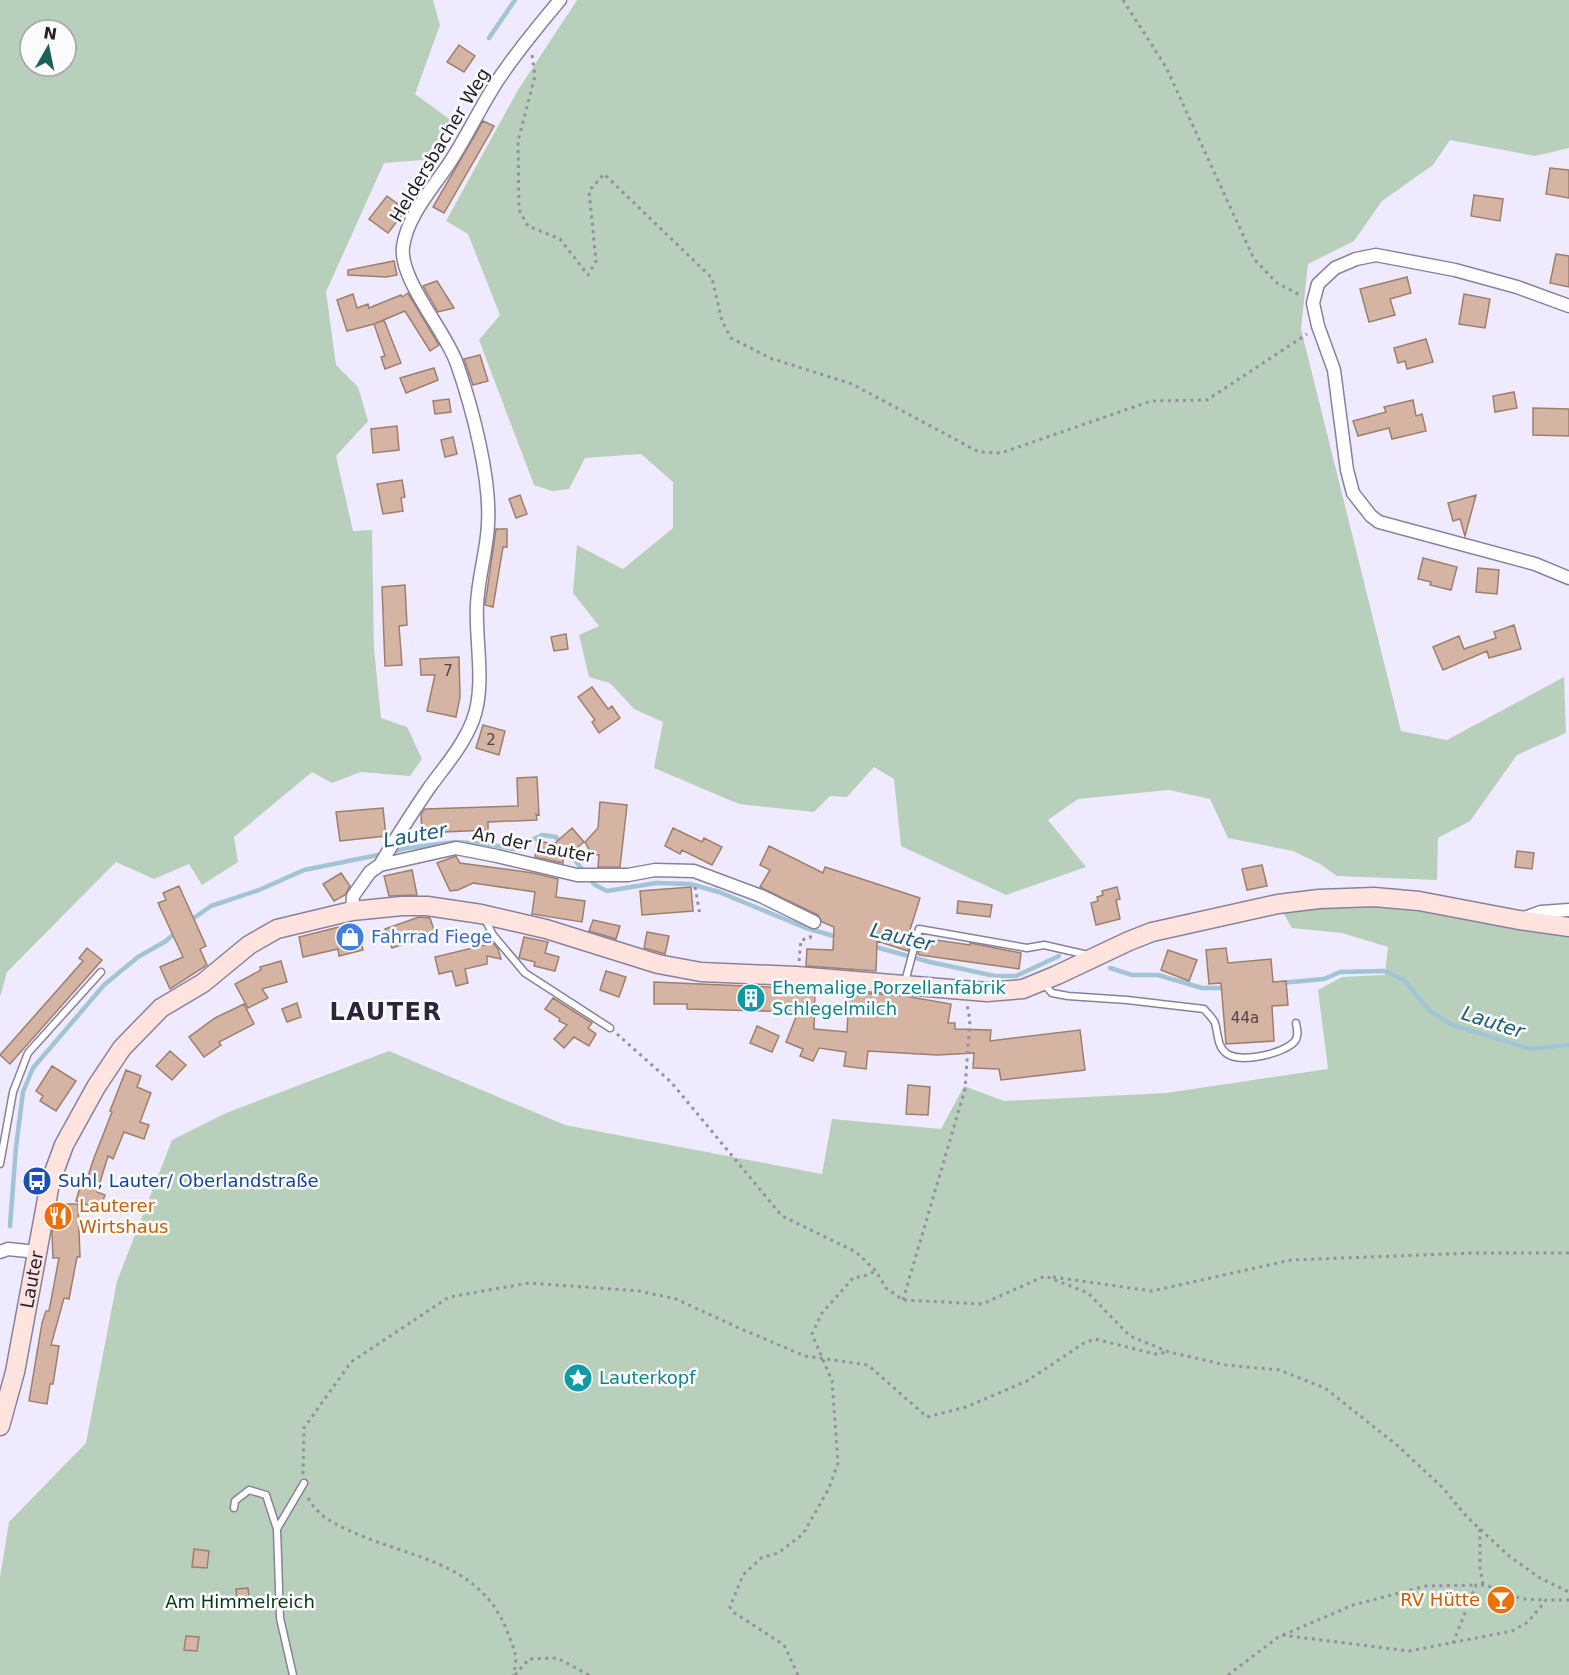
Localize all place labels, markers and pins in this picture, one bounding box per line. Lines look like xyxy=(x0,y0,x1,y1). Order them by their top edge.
shop icon: Fahrrad Fiege xyxy=(334,921,366,953)
place label: Fahrrad Fiege xyxy=(371,926,492,947)
place label: Ehemalige Porzellanfabrik Schlegelmilch xyxy=(772,977,1006,1019)
building icon: Ehemalige Porzellanfabrik Schlegelmilch xyxy=(735,982,767,1014)
bus stop icon: Suhl, Lauter/ Oberlandstraße xyxy=(21,1165,53,1197)
place label: Suhl, Lauter/ Oberlandstraße xyxy=(58,1170,319,1191)
place label: Lauterer Wirtshaus xyxy=(79,1195,168,1237)
restaurant icon: Lauterer Wirtshaus xyxy=(42,1200,74,1232)
place icon: Lauterkopf xyxy=(562,1362,594,1394)
place label: Lauterkopf xyxy=(599,1367,696,1388)
bar icon: RV Hütte xyxy=(1485,1584,1517,1616)
place label: RV Hütte xyxy=(1400,1589,1480,1610)

